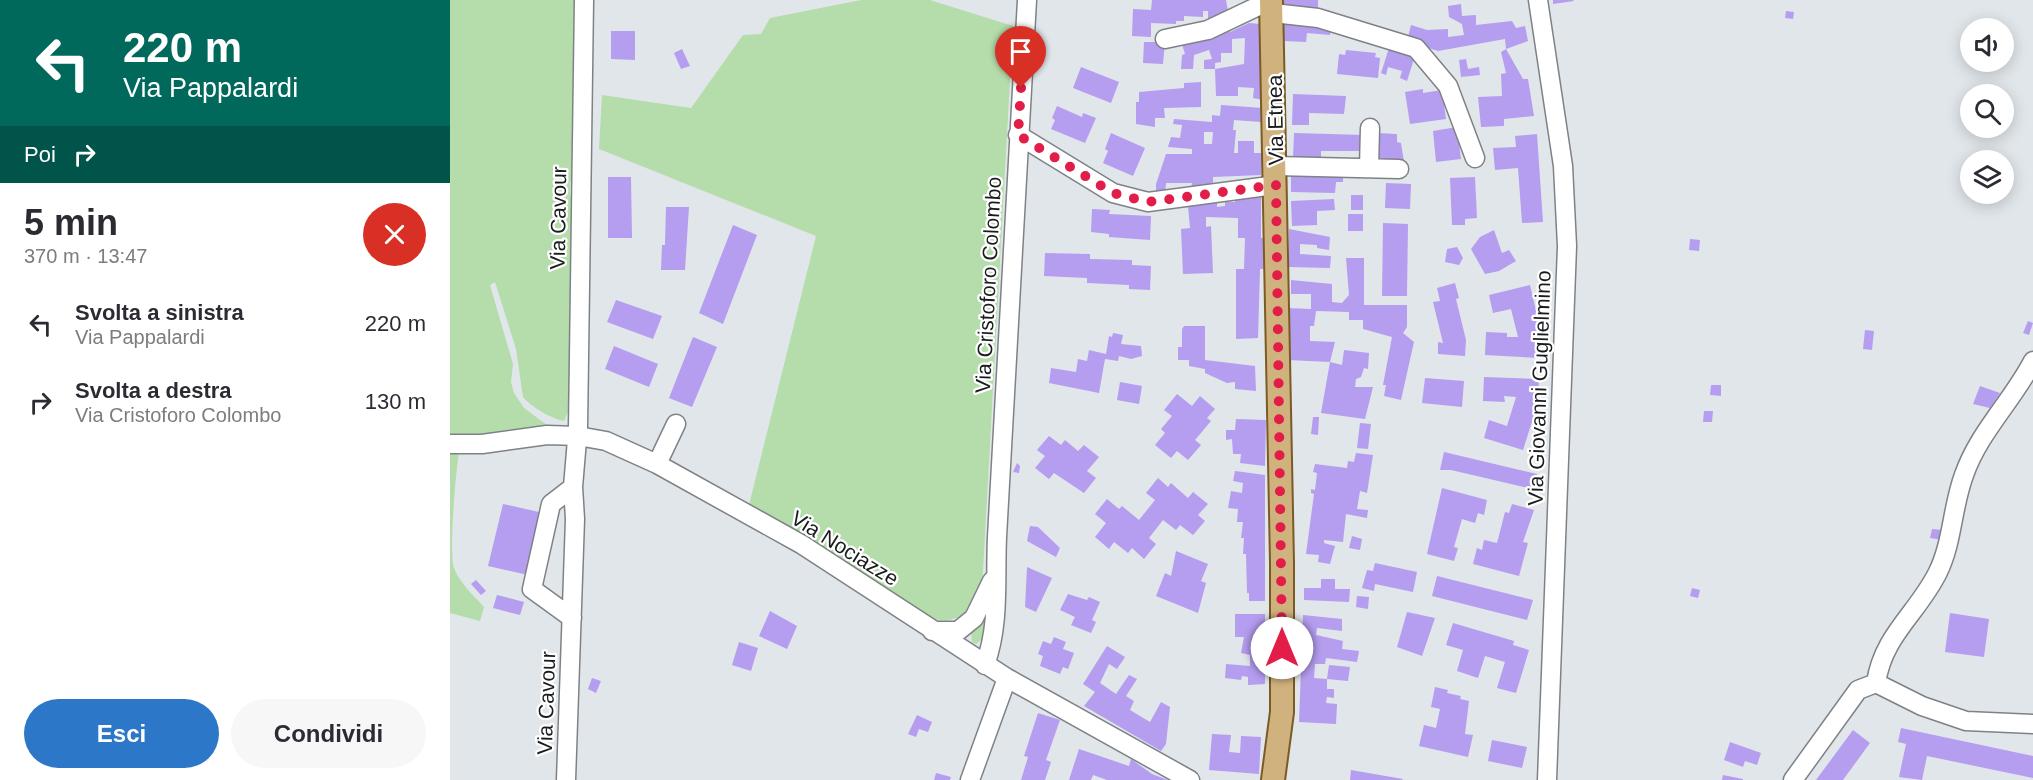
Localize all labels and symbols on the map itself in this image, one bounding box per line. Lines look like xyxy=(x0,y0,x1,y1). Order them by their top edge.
pin xyxy=(995,26,1046,88)
street label: Via Etnea xyxy=(1263,74,1287,166)
street label: Via Cavour xyxy=(546,166,570,270)
street label: Via Cristoforo Colombo xyxy=(971,176,1005,394)
street label: Via Giovanni Guglielmino xyxy=(1523,270,1555,506)
street label: Via Nociazze xyxy=(787,506,903,590)
position arrow xyxy=(1250,616,1314,680)
street label: Via Cavour xyxy=(533,651,559,755)

